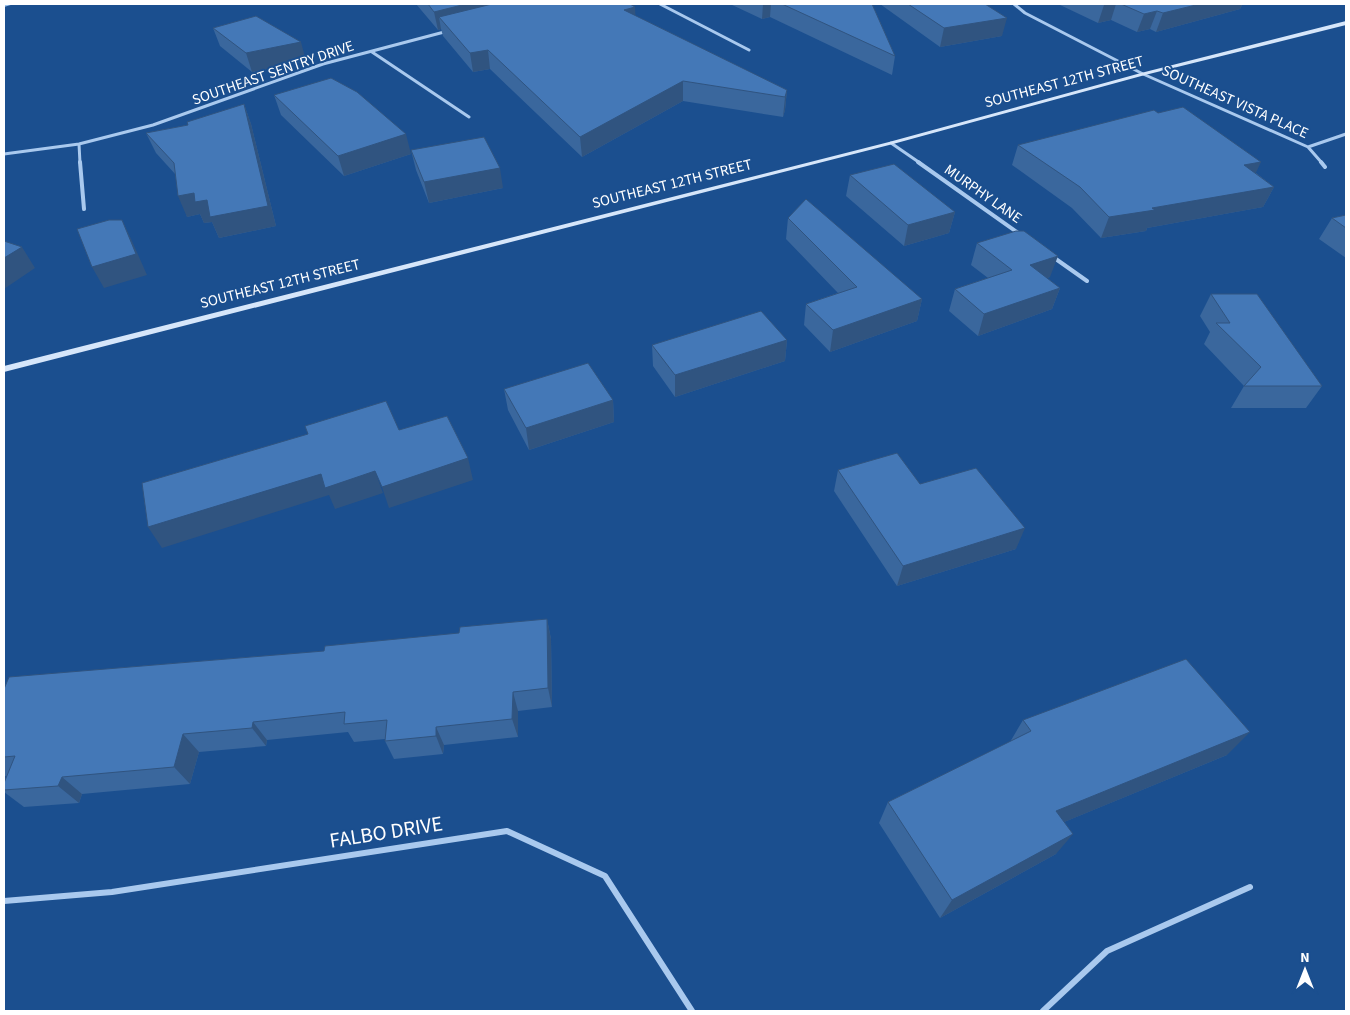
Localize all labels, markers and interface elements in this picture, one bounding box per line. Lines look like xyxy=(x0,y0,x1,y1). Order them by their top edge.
street label: SOUTHEAST SENTRY DRIVE xyxy=(189,35,357,111)
street label: SOUTHEAST 12TH STREET xyxy=(982,51,1146,113)
street label: SOUTHEAST VISTA PLACE xyxy=(1158,60,1312,144)
street label: SOUTHEAST 12TH STREET xyxy=(590,154,754,214)
street label: MURPHY LANE xyxy=(940,159,1026,229)
street label: SOUTHEAST 12TH STREET xyxy=(198,254,362,314)
street label: FALBO DRIVE xyxy=(327,808,445,856)
north arrow xyxy=(1280,945,1330,995)
text: N xyxy=(1300,948,1310,968)

